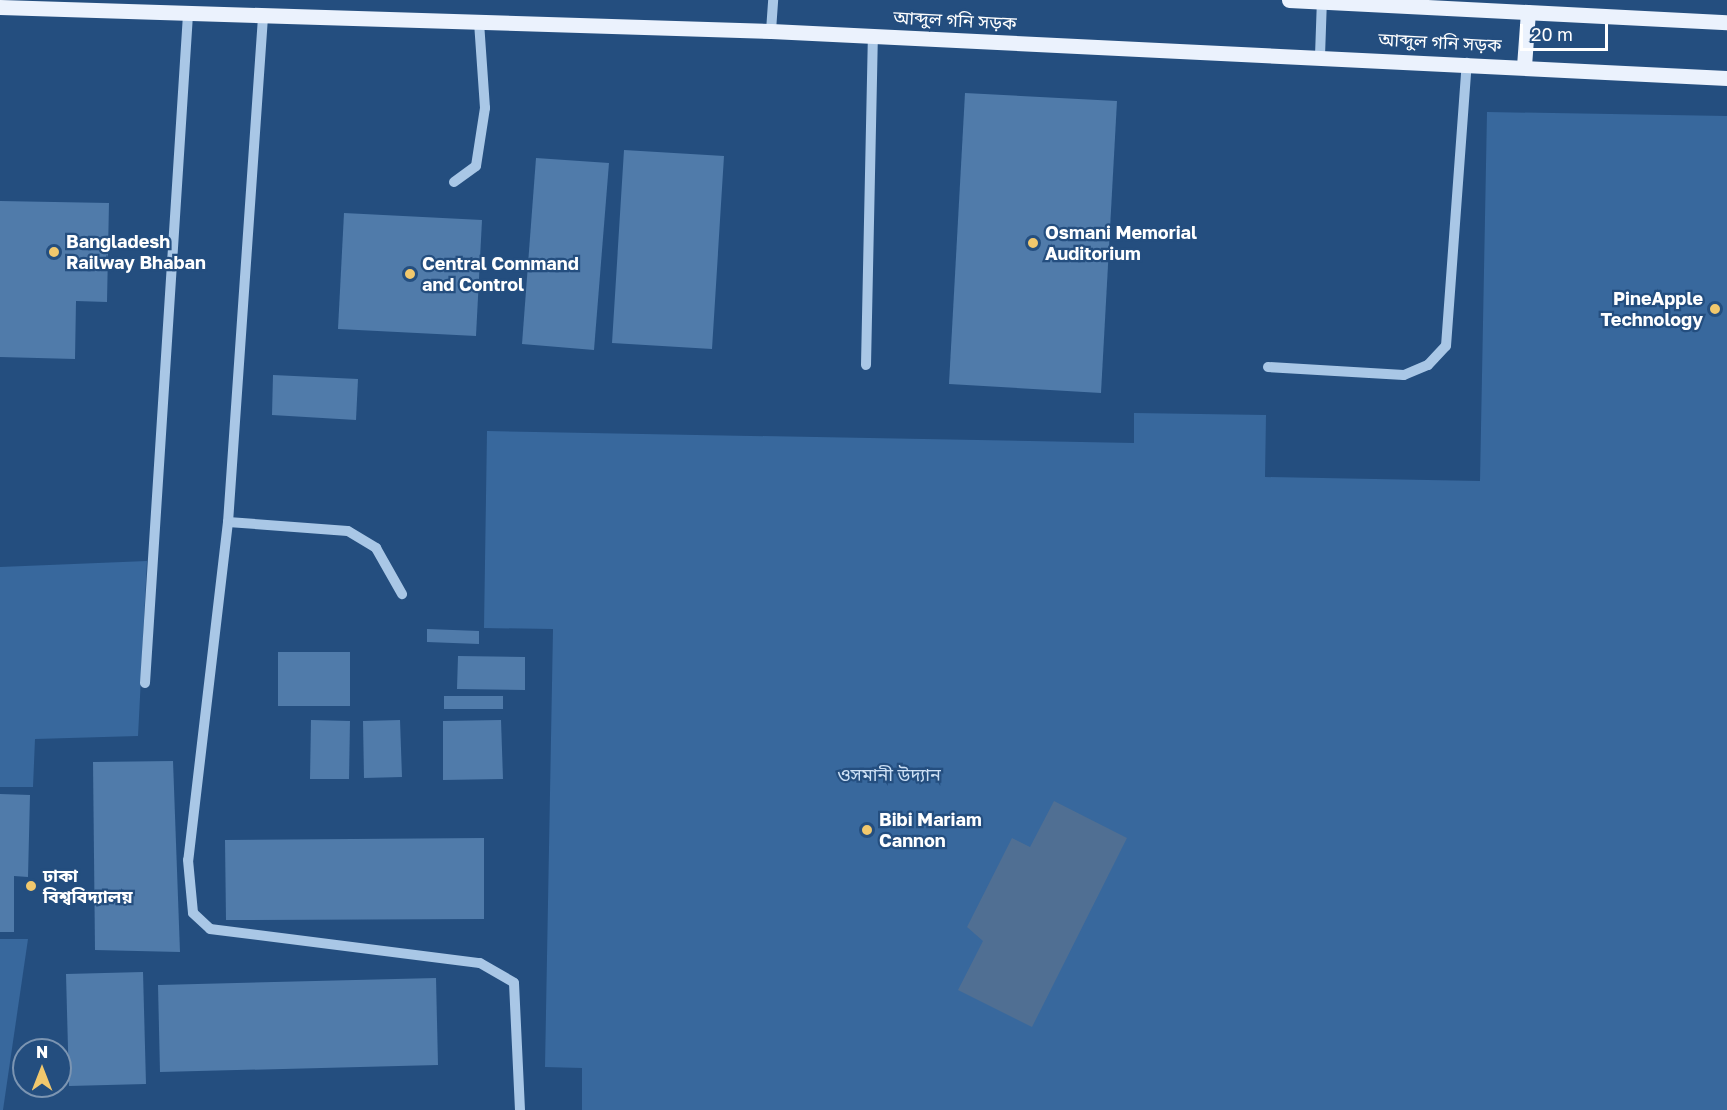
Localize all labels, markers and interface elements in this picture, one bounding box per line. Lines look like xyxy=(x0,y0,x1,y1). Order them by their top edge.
street label: আব্দুল গনি সড়ক xyxy=(893,6,1017,34)
scale bar xyxy=(1523,12,1612,50)
text: 20 m xyxy=(1531,23,1573,45)
street label: আব্দুল গনি সড়ক xyxy=(1378,28,1502,56)
place label: Osmani Memorial Auditorium xyxy=(1045,222,1197,264)
place label: Bangladesh Railway Bhaban xyxy=(66,231,206,274)
marker: Osmani Memorial Auditorium xyxy=(1026,236,1040,250)
marker: Bangladesh Railway Bhaban xyxy=(47,245,61,259)
place label: Central Command and Control xyxy=(422,253,579,296)
marker: Central Command and Control xyxy=(403,267,417,281)
place label: PineApple Technology xyxy=(1601,288,1703,330)
marker: PineApple Technology xyxy=(1708,302,1722,316)
park label: ওসমানী উদ্যান xyxy=(837,763,941,785)
place label: Bibi Mariam Cannon xyxy=(879,809,982,852)
marker: Bibi Mariam Cannon xyxy=(860,823,874,837)
place label: ঢাকা বিশ্ববিদ্যালয় xyxy=(43,865,132,908)
marker: ঢাকা বিশ্ববিদ্যালয় xyxy=(24,879,38,893)
north arrow xyxy=(12,1038,72,1098)
text: N xyxy=(36,1042,48,1062)

